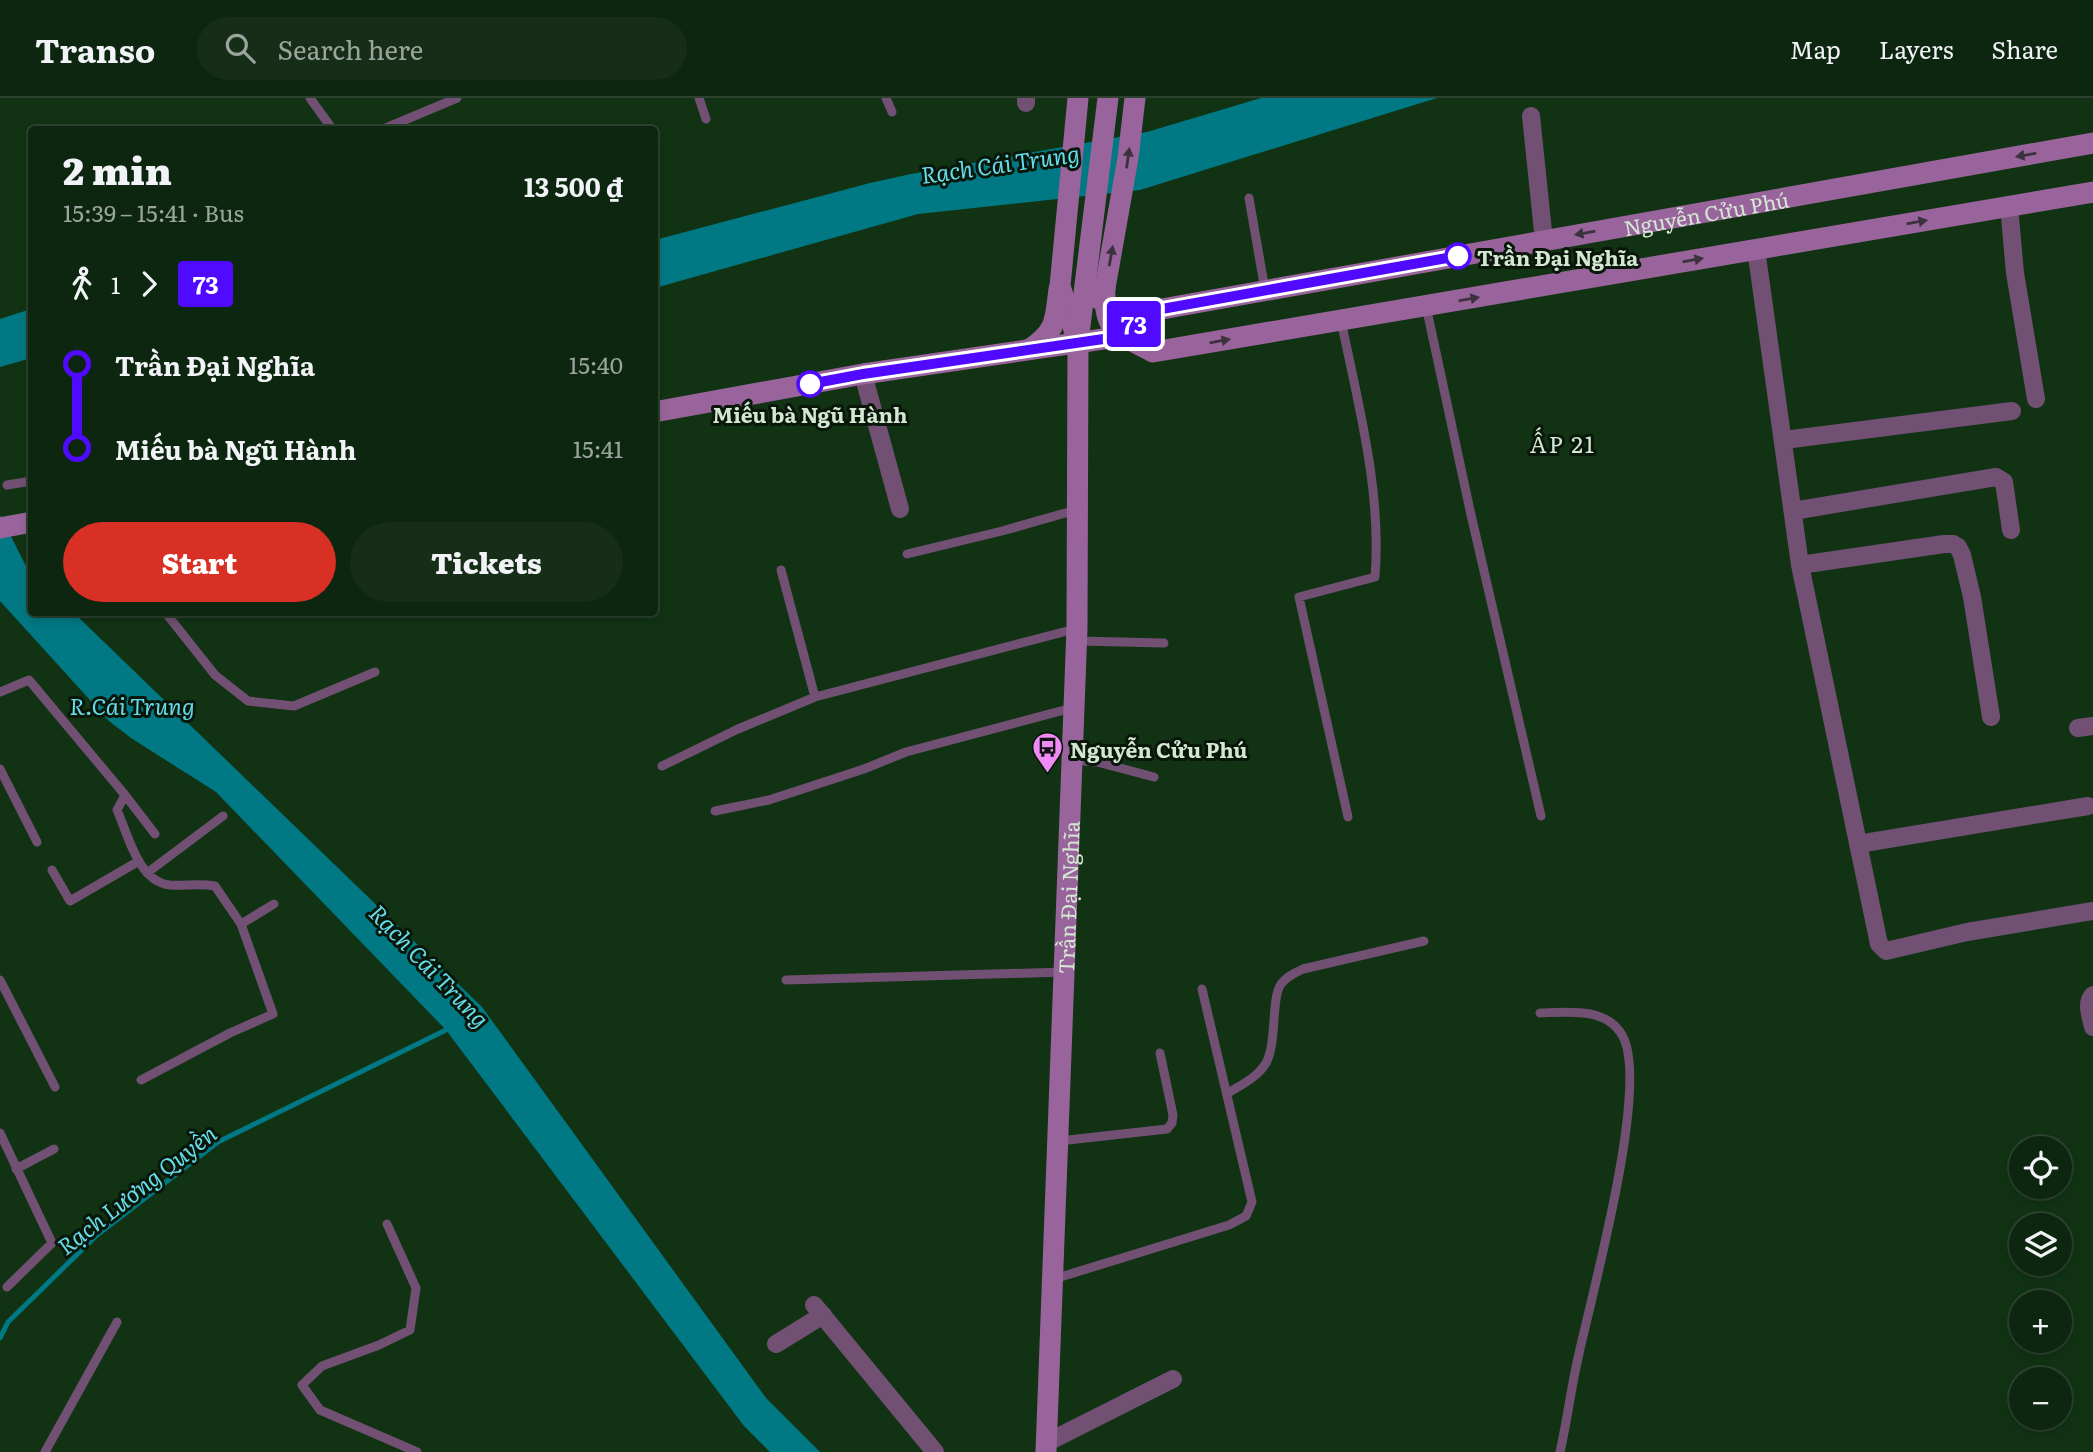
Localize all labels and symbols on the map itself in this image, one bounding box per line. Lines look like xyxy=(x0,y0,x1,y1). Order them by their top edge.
water label: Rạch Cái Trung xyxy=(919,135,1081,191)
one-way arrow xyxy=(1123,147,1134,169)
one-way arrow xyxy=(2015,150,2037,161)
street label: Nguyễn Cửu Phú xyxy=(1621,182,1791,242)
one-way arrow xyxy=(1906,216,1928,227)
one-way arrow xyxy=(1574,228,1596,239)
place label: Trần Đại Nghĩa xyxy=(1477,241,1639,272)
marker: Trần Đại Nghĩa xyxy=(1445,243,1471,269)
one-way arrow xyxy=(1106,245,1117,267)
one-way arrow xyxy=(1682,254,1704,265)
one-way arrow xyxy=(1458,293,1480,304)
line badge: 73 xyxy=(1102,301,1166,347)
one-way arrow xyxy=(1209,335,1231,346)
marker: Miếu bà Ngũ Hành xyxy=(797,371,823,397)
place label: Miếu bà Ngũ Hành xyxy=(713,398,907,429)
district label: ẤP 21 xyxy=(1530,426,1596,460)
water label: R.Cái Trung xyxy=(69,688,195,722)
bus stop icon: Nguyễn Cửu Phú xyxy=(1030,731,1064,775)
place label: Nguyễn Cửu Phú xyxy=(1070,733,1247,764)
street label: Trần Đại Nghĩa xyxy=(1048,820,1085,974)
water label: Rạch Cái Trung xyxy=(362,896,498,1034)
water label: Rạch Lương Quyền xyxy=(49,1116,223,1262)

